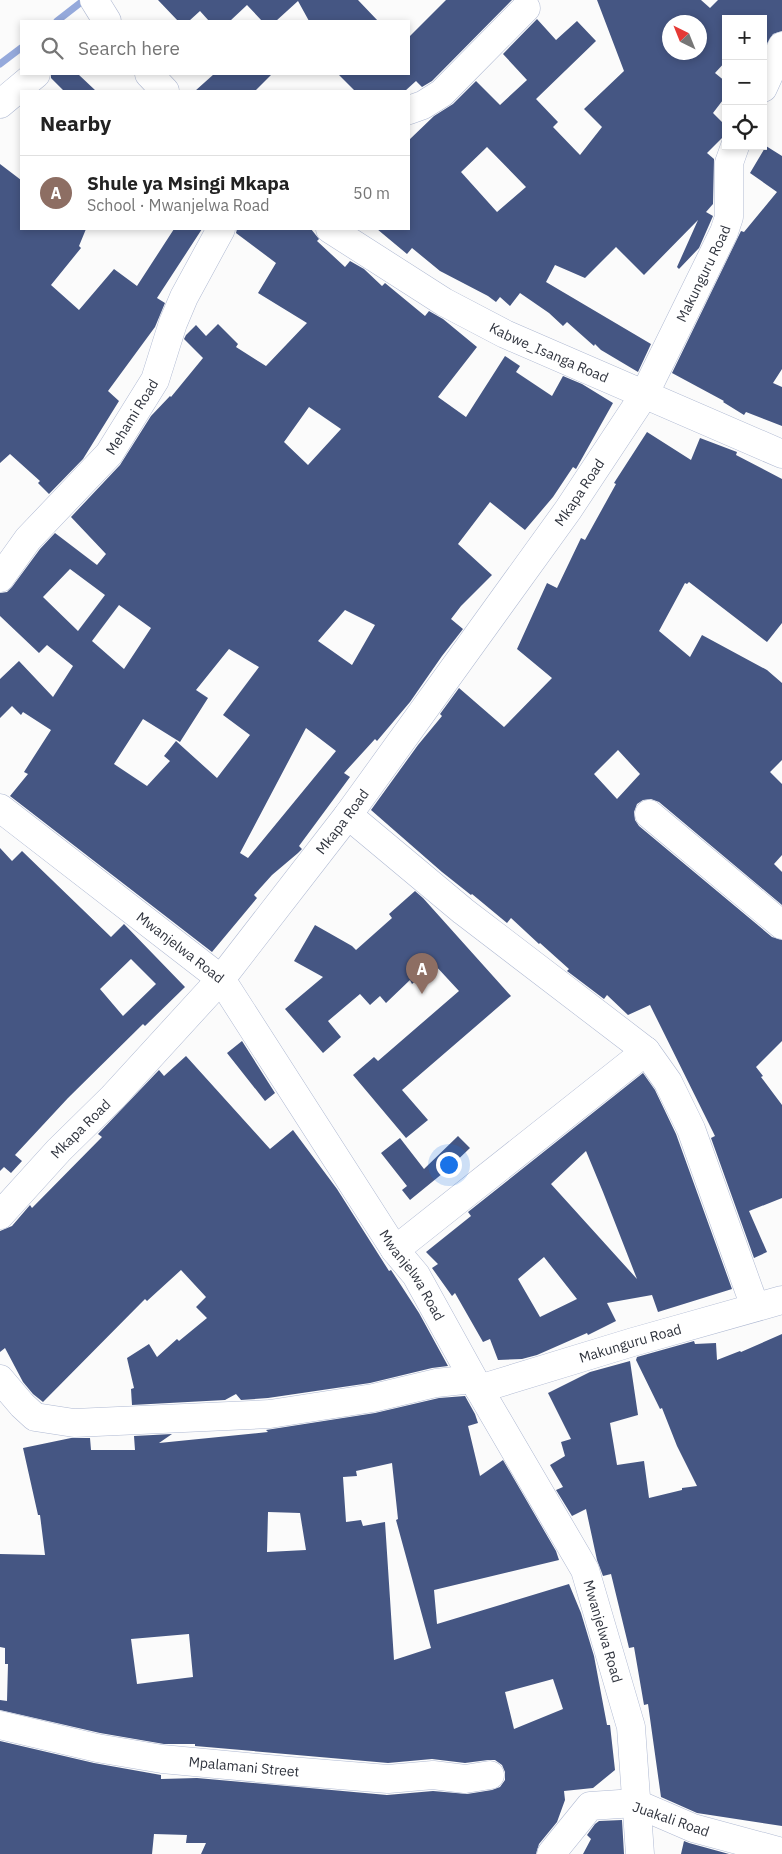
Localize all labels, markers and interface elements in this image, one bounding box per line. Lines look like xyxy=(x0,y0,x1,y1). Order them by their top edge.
north arrow xyxy=(662,15,707,60)
map controls xyxy=(722,15,767,150)
button: + xyxy=(722,15,767,60)
search box xyxy=(20,20,410,75)
icon: search xyxy=(38,34,66,62)
text: Search here xyxy=(78,36,180,60)
button: − xyxy=(722,60,767,105)
button: locate xyxy=(722,105,767,150)
text: Nearby xyxy=(40,109,111,137)
text: Shule ya Msingi Mkapa xyxy=(87,171,290,195)
text: A xyxy=(51,183,61,203)
text: 50 m xyxy=(353,183,390,203)
text: School · Mwanjelwa Road xyxy=(87,195,270,215)
street label: Makunguru Road xyxy=(672,223,735,325)
street label: Kabwe_Isanga Road xyxy=(486,318,611,387)
street label: Mehami Road xyxy=(102,376,162,458)
street label: Mkapa Road xyxy=(550,455,608,529)
street label: Mkapa Road xyxy=(312,786,373,858)
street label: Mwanjelwa Road xyxy=(133,908,228,987)
pin: A xyxy=(406,953,438,994)
street label: Mkapa Road xyxy=(47,1095,114,1162)
your location xyxy=(436,1152,462,1178)
street label: Mwanjelwa Road xyxy=(375,1226,448,1324)
street label: Makunguru Road xyxy=(577,1320,684,1367)
street label: Mwanjelwa Road xyxy=(579,1578,627,1685)
street label: Mpalamani Street xyxy=(188,1753,300,1781)
street label: Juakali Road xyxy=(630,1797,712,1841)

